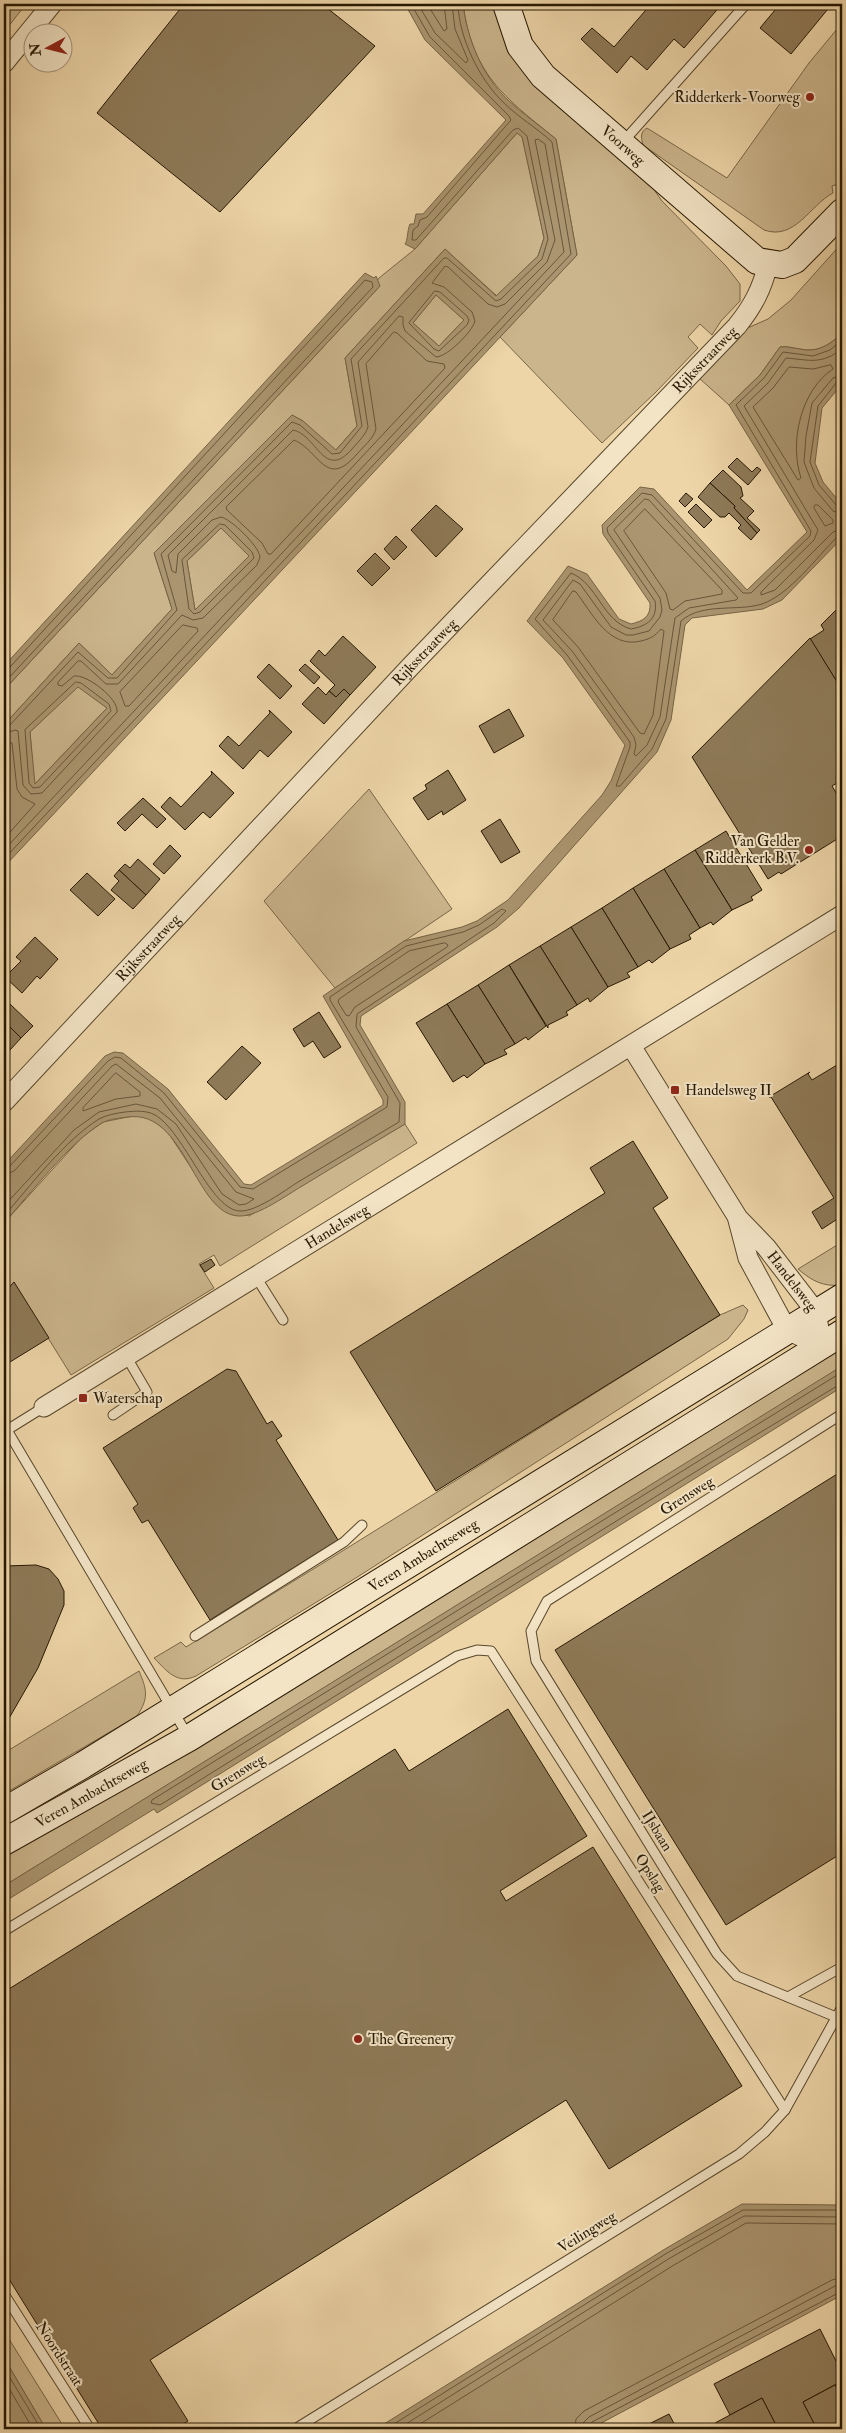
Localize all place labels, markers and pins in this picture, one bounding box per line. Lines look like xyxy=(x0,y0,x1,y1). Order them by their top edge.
place label: Ridderkerk-Voorweg xyxy=(674,88,801,107)
marker: Ridderkerk-Voorweg xyxy=(804,91,816,103)
place label: Van Gelder Ridderkerk B.V. xyxy=(705,832,799,868)
marker: Van Gelder Ridderkerk B.V. xyxy=(803,844,815,856)
place label: Handelsweg II xyxy=(685,1081,772,1100)
marker: Handelsweg II xyxy=(669,1084,681,1096)
place label: Waterschap xyxy=(92,1389,163,1409)
marker: Waterschap xyxy=(77,1392,89,1404)
place label: The Greenery xyxy=(368,2030,454,2049)
marker: The Greenery xyxy=(352,2033,364,2045)

